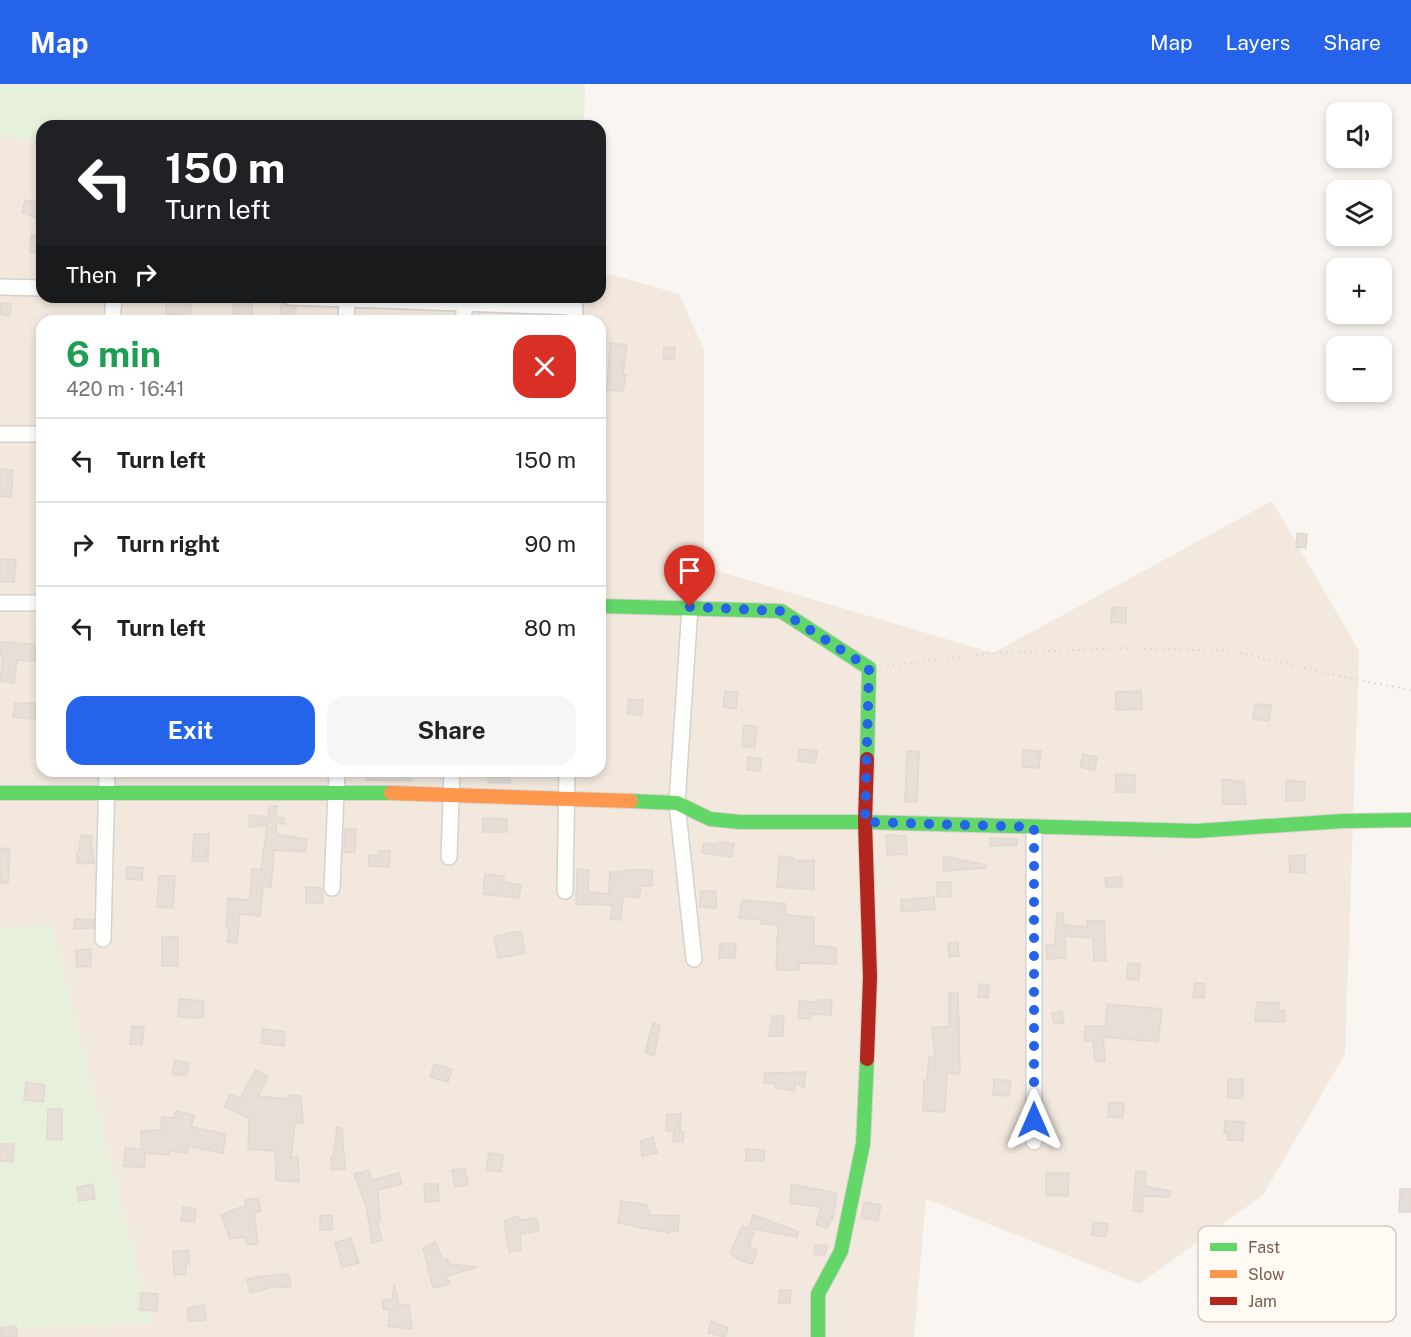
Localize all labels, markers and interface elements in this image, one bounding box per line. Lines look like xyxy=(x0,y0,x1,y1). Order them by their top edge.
text: Map xyxy=(30,26,89,59)
text: Map xyxy=(1150,30,1193,55)
text: Layers xyxy=(1226,30,1290,55)
text: Share xyxy=(1323,30,1381,55)
map controls xyxy=(1326,102,1392,402)
button: sound xyxy=(1326,102,1392,168)
text: 150 m xyxy=(165,143,285,192)
icon: left xyxy=(66,144,144,222)
button: layers xyxy=(1326,180,1392,246)
text: Turn left xyxy=(165,193,271,225)
icon: right xyxy=(129,258,162,291)
button: + xyxy=(1326,258,1392,324)
text: Then xyxy=(66,262,117,288)
text: 6 min xyxy=(66,333,161,375)
button: close xyxy=(513,335,576,398)
button: − xyxy=(1326,336,1392,402)
text: 420 m · 16:41 xyxy=(66,377,185,401)
icon: left xyxy=(66,444,99,477)
text: Turn left xyxy=(117,447,206,473)
text: 150 m xyxy=(515,447,576,473)
icon: right xyxy=(66,528,99,561)
text: Turn right xyxy=(117,531,220,557)
text: 90 m xyxy=(525,531,576,557)
pin xyxy=(664,545,715,607)
icon: arrive xyxy=(673,554,706,587)
icon: left xyxy=(66,612,99,645)
text: Turn left xyxy=(117,615,206,641)
text: 80 m xyxy=(524,615,576,641)
button: Exit xyxy=(66,696,315,765)
button: Share xyxy=(327,696,576,765)
position arrow xyxy=(1002,1088,1066,1152)
legend xyxy=(1198,1226,1396,1322)
text: Fast xyxy=(1248,1238,1280,1257)
text: Slow xyxy=(1248,1265,1285,1284)
text: Jam xyxy=(1248,1292,1277,1311)

